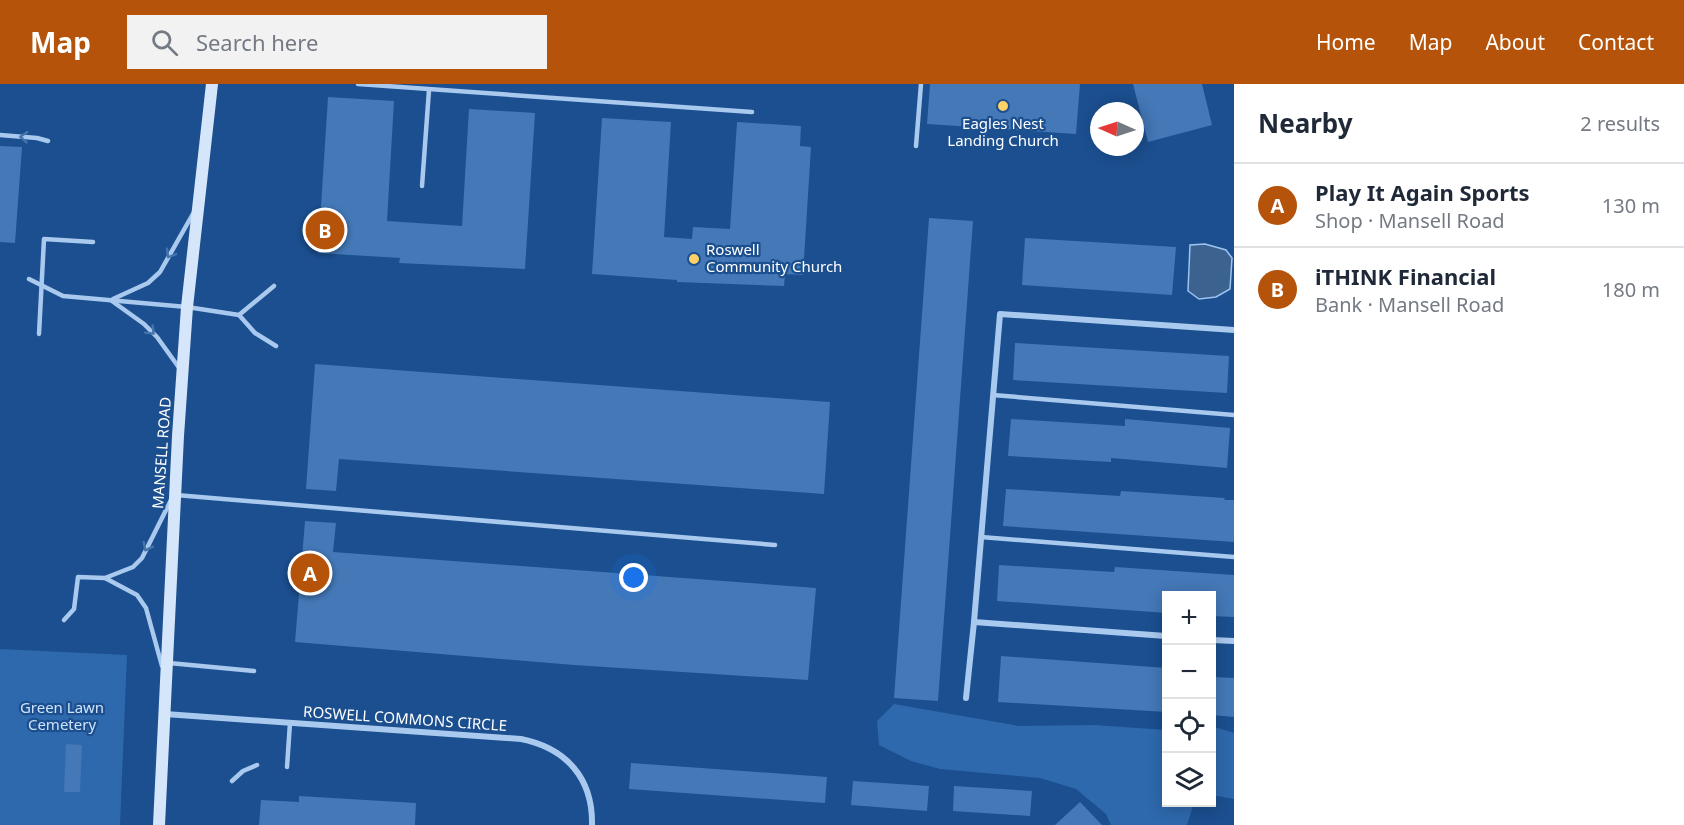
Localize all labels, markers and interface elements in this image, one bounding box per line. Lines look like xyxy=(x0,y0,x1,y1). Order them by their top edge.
search box xyxy=(127,15,547,69)
text: Map xyxy=(30,23,91,61)
icon: search xyxy=(148,26,181,59)
text: Search here xyxy=(196,27,318,57)
text: Home xyxy=(1316,28,1376,56)
text: Map xyxy=(1409,28,1452,56)
text: About xyxy=(1485,28,1545,56)
text: Contact xyxy=(1578,28,1654,56)
marker: Eagles Nest Landing Church xyxy=(996,99,1010,113)
north arrow xyxy=(1090,102,1144,156)
text: Nearby xyxy=(1258,105,1353,141)
text: 2 results xyxy=(1580,110,1660,137)
place label: Eagles Nest Landing Church xyxy=(947,113,1059,150)
one-way arrow xyxy=(20,131,29,144)
text: Play It Again Sports xyxy=(1315,177,1530,207)
text: A xyxy=(1271,192,1284,219)
text: 130 m xyxy=(1602,192,1660,219)
text: Shop · Mansell Road xyxy=(1315,207,1505,234)
pin: B xyxy=(306,208,344,252)
place label: Roswell Community Church xyxy=(706,239,842,276)
one-way arrow xyxy=(166,248,177,258)
marker: Roswell Community Church xyxy=(687,252,701,266)
text: iTHINK Financial xyxy=(1315,261,1496,291)
text: B xyxy=(1271,276,1284,303)
text: 180 m xyxy=(1602,276,1660,303)
text: Bank · Mansell Road xyxy=(1315,291,1504,318)
one-way arrow xyxy=(144,324,155,335)
street label: MANSELL ROAD xyxy=(147,396,175,510)
one-way arrow xyxy=(143,541,155,552)
pin: A xyxy=(290,550,330,596)
your location xyxy=(619,563,648,592)
map controls xyxy=(1162,591,1216,807)
button: + xyxy=(1162,591,1216,645)
button: − xyxy=(1162,645,1216,699)
park label: Green Lawn Cemetery xyxy=(20,697,104,734)
button: locate xyxy=(1162,699,1216,753)
street label: ROSWELL COMMONS CIRCLE xyxy=(303,701,508,735)
button: layers xyxy=(1162,753,1216,807)

